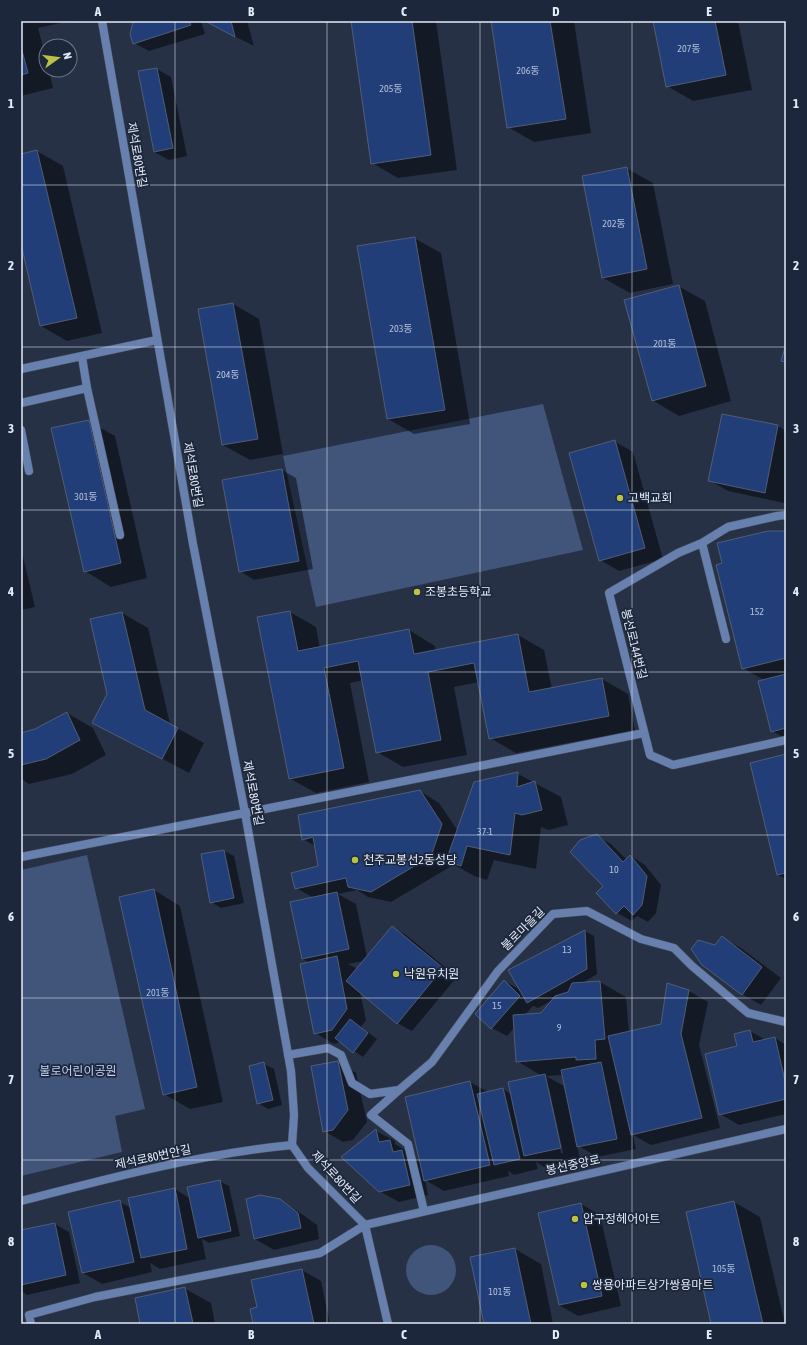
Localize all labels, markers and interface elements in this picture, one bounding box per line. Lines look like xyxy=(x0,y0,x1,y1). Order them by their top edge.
text: A xyxy=(94,4,102,19)
text: B xyxy=(248,4,255,19)
text: C xyxy=(401,4,407,19)
text: D xyxy=(552,4,560,19)
text: E xyxy=(706,4,712,19)
north arrow xyxy=(38,38,78,78)
house number: 207동 xyxy=(677,43,701,54)
text: N xyxy=(61,51,74,60)
house number: 206동 xyxy=(516,65,540,76)
house number: 205동 xyxy=(379,83,403,94)
text: 1 xyxy=(8,96,14,111)
text: 1 xyxy=(793,96,799,111)
street label: 제석로80번길 xyxy=(124,121,150,189)
house number: 202동 xyxy=(602,218,626,229)
text: 2 xyxy=(8,258,14,273)
text: 2 xyxy=(793,258,799,273)
house number: 203동 xyxy=(389,323,413,334)
house number: 201동 xyxy=(653,338,677,349)
house number: 204동 xyxy=(216,369,240,380)
text: 3 xyxy=(8,421,14,436)
text: 3 xyxy=(793,421,799,436)
street label: 제석로80번길 xyxy=(180,441,206,509)
house number: 301동 xyxy=(74,491,98,502)
place label: 고백교회 xyxy=(628,491,672,505)
marker: 고백교회 xyxy=(615,493,625,503)
text: 4 xyxy=(7,584,14,599)
text: 4 xyxy=(792,584,799,599)
place label: 조봉초등학교 xyxy=(425,585,491,599)
marker: 조봉초등학교 xyxy=(412,587,422,597)
house number: 152 xyxy=(750,606,764,617)
street label: 봉선로144번길 xyxy=(618,607,650,681)
text: 5 xyxy=(8,746,14,761)
text: 5 xyxy=(793,746,799,761)
street label: 제석로80번길 xyxy=(240,759,266,827)
house number: 37-1 xyxy=(477,826,493,837)
place label: 천주교봉선2동성당 xyxy=(363,853,457,867)
marker: 천주교봉선2동성당 xyxy=(350,855,360,865)
house number: 10 xyxy=(609,864,619,875)
street label: 불로마을길 xyxy=(499,905,547,953)
text: 6 xyxy=(8,909,14,924)
text: 6 xyxy=(793,909,799,924)
house number: 13 xyxy=(562,944,572,955)
place label: 낙원유치원 xyxy=(404,967,459,981)
marker: 낙원유치원 xyxy=(391,969,401,979)
house number: 201동 xyxy=(146,987,170,998)
house number: 15 xyxy=(492,1000,502,1011)
house number: 9 xyxy=(557,1022,562,1033)
park label: 불로어린이공원 xyxy=(39,1064,117,1078)
text: 7 xyxy=(8,1072,14,1087)
text: 7 xyxy=(793,1072,799,1087)
street label: 제석로80번안길 xyxy=(114,1142,192,1172)
street label: 제석로80번길 xyxy=(308,1148,364,1206)
street label: 봉선중앙로 xyxy=(545,1152,601,1178)
place label: 압구정헤어아트 xyxy=(583,1212,660,1226)
marker: 압구정헤어아트 xyxy=(570,1214,580,1224)
text: 8 xyxy=(8,1234,14,1249)
text: 8 xyxy=(793,1234,799,1249)
house number: 105동 xyxy=(712,1263,736,1274)
place label: 쌍용아파트상가쌍용마트 xyxy=(592,1278,713,1292)
marker: 쌍용아파트상가쌍용마트 xyxy=(579,1280,589,1290)
house number: 101동 xyxy=(488,1286,512,1297)
text: A xyxy=(94,1327,102,1342)
text: B xyxy=(248,1327,255,1342)
text: C xyxy=(401,1327,407,1342)
text: D xyxy=(552,1327,560,1342)
text: E xyxy=(706,1327,712,1342)

